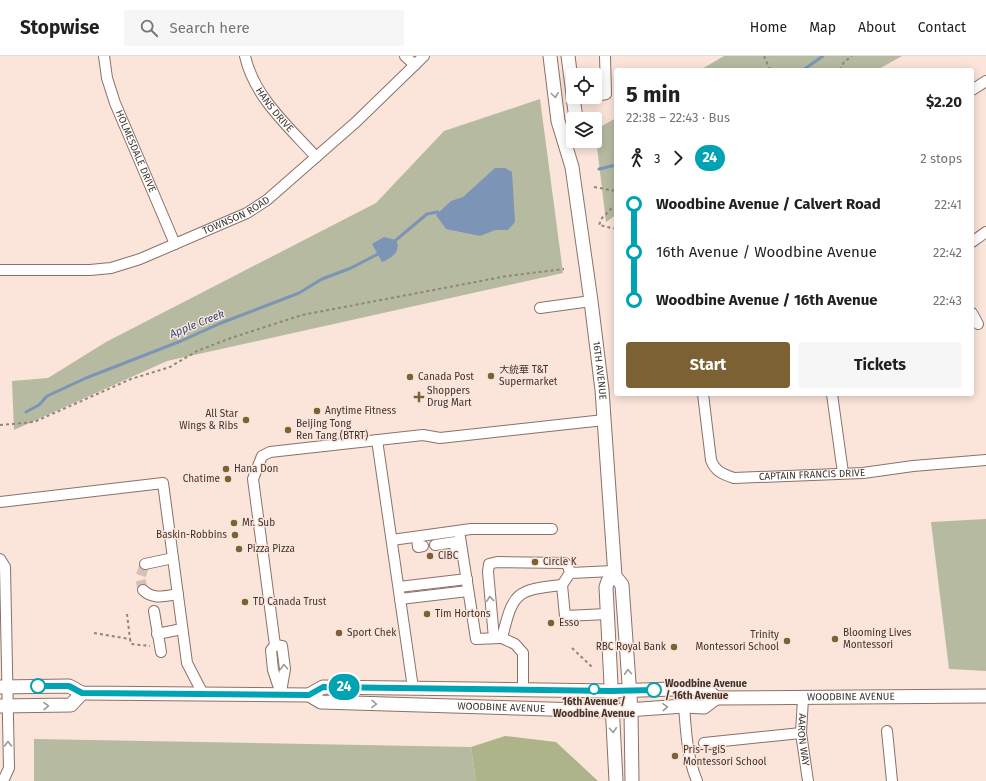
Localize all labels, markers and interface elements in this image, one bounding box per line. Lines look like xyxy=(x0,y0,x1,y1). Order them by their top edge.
search box xyxy=(124,10,404,46)
text: Stopwise xyxy=(20,16,100,39)
icon: search xyxy=(138,17,160,39)
text: Search here xyxy=(170,19,250,37)
text: Home xyxy=(750,19,787,36)
text: Map xyxy=(809,19,836,36)
text: About xyxy=(858,19,896,36)
text: Contact xyxy=(918,19,966,36)
map controls xyxy=(566,68,602,148)
button: locate xyxy=(566,68,602,104)
text: 5 min xyxy=(626,81,681,108)
street label: HANS DRIVE xyxy=(253,85,296,135)
one-way arrow xyxy=(550,92,559,98)
text: $2.20 xyxy=(926,93,962,111)
street label: HOLMESDALE DRIVE xyxy=(113,108,158,194)
text: 22:38 – 22:43 · Bus xyxy=(626,110,730,125)
button: layers xyxy=(566,112,602,148)
icon: walk xyxy=(626,147,648,169)
icon: forward xyxy=(667,147,689,169)
text: 24 xyxy=(703,149,717,166)
text: 3 xyxy=(654,151,661,166)
text: 2 stops xyxy=(920,151,962,166)
street label: TOWNSON ROAD xyxy=(201,194,272,237)
text: Woodbine Avenue / Calvert Road xyxy=(656,195,881,213)
text: 22:41 xyxy=(934,197,962,212)
text: 16th Avenue / Woodbine Avenue xyxy=(656,243,877,261)
text: 22:42 xyxy=(933,245,962,260)
text: Woodbine Avenue / 16th Avenue xyxy=(656,291,878,309)
text: 22:43 xyxy=(933,293,962,308)
water label: Apple Creek xyxy=(167,307,226,341)
street label: 16TH AVENUE xyxy=(590,340,609,400)
button: Start xyxy=(626,342,790,388)
button: Tickets xyxy=(798,342,962,388)
place label: 大統華 T&T Supermarket xyxy=(499,364,558,388)
place label: Canada Post xyxy=(418,371,474,383)
marker: 大統華 T&T Supermarket xyxy=(486,371,496,381)
marker: Canada Post xyxy=(405,372,415,382)
place label: Shoppers Drug Mart xyxy=(427,385,472,409)
marker: Shoppers Drug Mart xyxy=(414,392,424,402)
place label: Anytime Fitness xyxy=(325,405,396,417)
marker: Anytime Fitness xyxy=(312,406,322,416)
place label: All Star Wings & Ribs xyxy=(179,408,238,432)
marker: All Star Wings & Ribs xyxy=(241,415,251,425)
place label: Beijing Tong Ren Tang (BTRT) xyxy=(296,418,368,442)
marker: Beijing Tong Ren Tang (BTRT) xyxy=(283,425,293,435)
place label: Hana Don xyxy=(234,463,278,475)
marker: Hana Don xyxy=(221,464,231,474)
street label: CAPTAIN FRANCIS DRIVE xyxy=(759,467,865,483)
place label: Chatime xyxy=(183,473,220,485)
marker: Chatime xyxy=(223,474,233,484)
place label: Mr. Sub xyxy=(242,517,275,529)
marker: Mr. Sub xyxy=(229,518,239,528)
place label: Baskin-Robbins xyxy=(156,529,227,541)
marker: Baskin-Robbins xyxy=(230,530,240,540)
place label: Pizza Pizza xyxy=(247,543,295,555)
marker: Pizza Pizza xyxy=(234,544,244,554)
place label: CIBC xyxy=(438,550,459,562)
marker: CIBC xyxy=(425,551,435,561)
place label: Circle K xyxy=(543,556,577,568)
marker: Circle K xyxy=(530,557,540,567)
place label: TD Canada Trust xyxy=(253,596,327,608)
one-way arrow xyxy=(486,596,495,602)
marker: TD Canada Trust xyxy=(240,597,250,607)
place label: Tim Hortons xyxy=(435,608,491,620)
marker: Tim Hortons xyxy=(422,609,432,619)
place label: Esso xyxy=(559,617,580,629)
marker: Esso xyxy=(546,618,556,628)
place label: Sport Chek xyxy=(347,627,397,639)
place label: Blooming Lives Montessori xyxy=(843,627,912,651)
marker: Sport Chek xyxy=(334,628,344,638)
place label: Trinity Montessori School xyxy=(696,629,779,653)
marker: Blooming Lives Montessori xyxy=(830,634,840,644)
marker: Trinity Montessori School xyxy=(782,636,792,646)
place label: RBC Royal Bank xyxy=(596,641,667,653)
marker: RBC Royal Bank xyxy=(669,642,679,652)
one-way arrow xyxy=(280,664,289,670)
one-way arrow xyxy=(623,669,632,675)
line badge: 24 xyxy=(326,674,362,700)
unlabelled marker xyxy=(30,678,46,694)
text: 24 xyxy=(337,678,351,695)
place label: Woodbine Avenue / 16th Avenue xyxy=(665,678,747,702)
marker: Woodbine Avenue / 16th Avenue xyxy=(646,682,662,698)
marker: 16th Avenue / Woodbine Avenue xyxy=(588,683,600,695)
street label: WOODBINE AVENUE xyxy=(807,691,895,703)
place label: 16th Avenue / Woodbine Avenue xyxy=(553,696,635,720)
one-way arrow xyxy=(371,699,377,708)
street label: WOODBINE AVENUE xyxy=(457,700,545,715)
one-way arrow xyxy=(43,702,49,710)
one-way arrow xyxy=(662,703,668,712)
street label: AARON WAY xyxy=(795,713,812,767)
one-way arrow xyxy=(609,727,618,733)
one-way arrow xyxy=(4,741,12,747)
place label: Pris-T-giS Montessori School xyxy=(683,744,767,768)
marker: Pris-T-giS Montessori School xyxy=(670,751,680,761)

